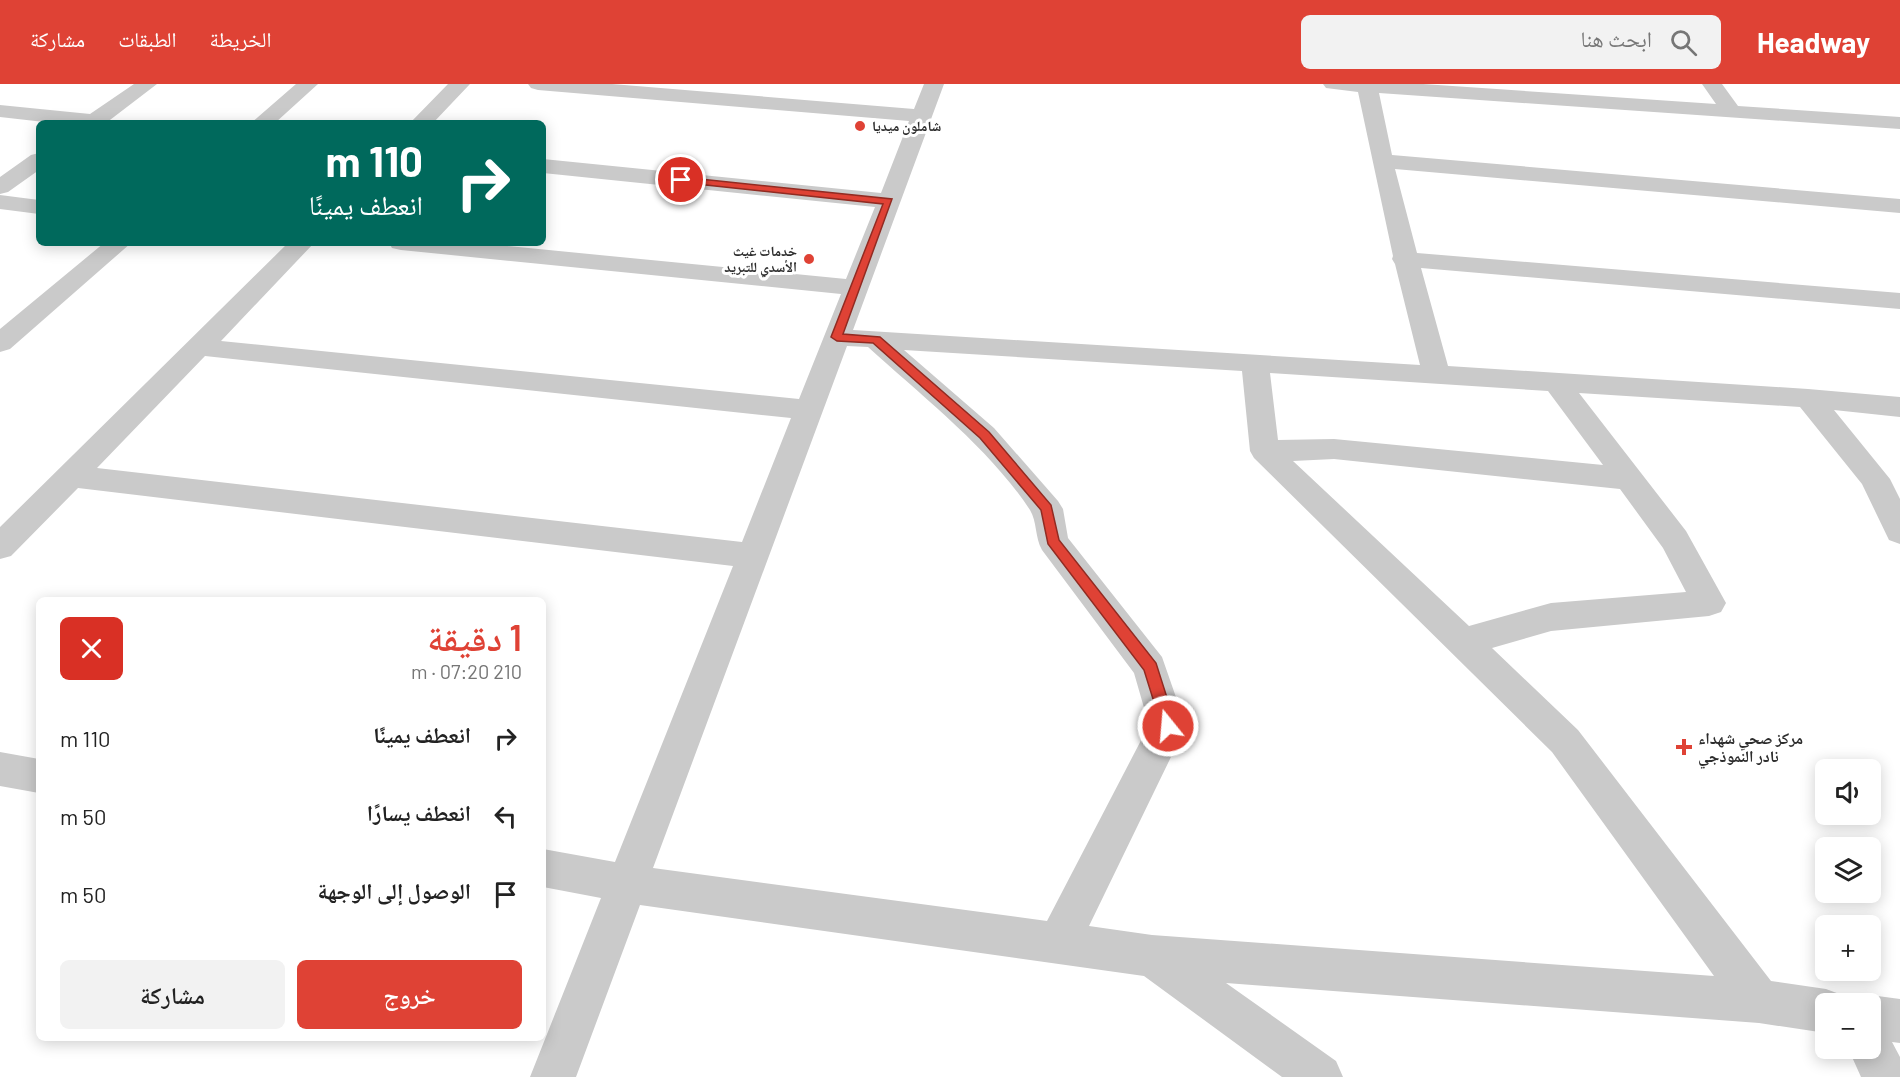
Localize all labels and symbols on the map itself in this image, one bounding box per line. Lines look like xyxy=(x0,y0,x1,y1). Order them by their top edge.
place label: شاملون ميديا xyxy=(872,117,941,135)
marker: شاملون ميديا xyxy=(853,119,867,133)
pin xyxy=(655,154,706,205)
place label: خدمات غيث الأسدي للتبريد xyxy=(724,242,797,278)
marker: خدمات غيث الأسدي للتبريد xyxy=(802,252,816,266)
position arrow xyxy=(1136,694,1200,758)
place label: مركز صحي شهداء نادر النموذجي xyxy=(1698,728,1803,769)
marker: مركز صحي شهداء نادر النموذجي xyxy=(1675,738,1693,756)

